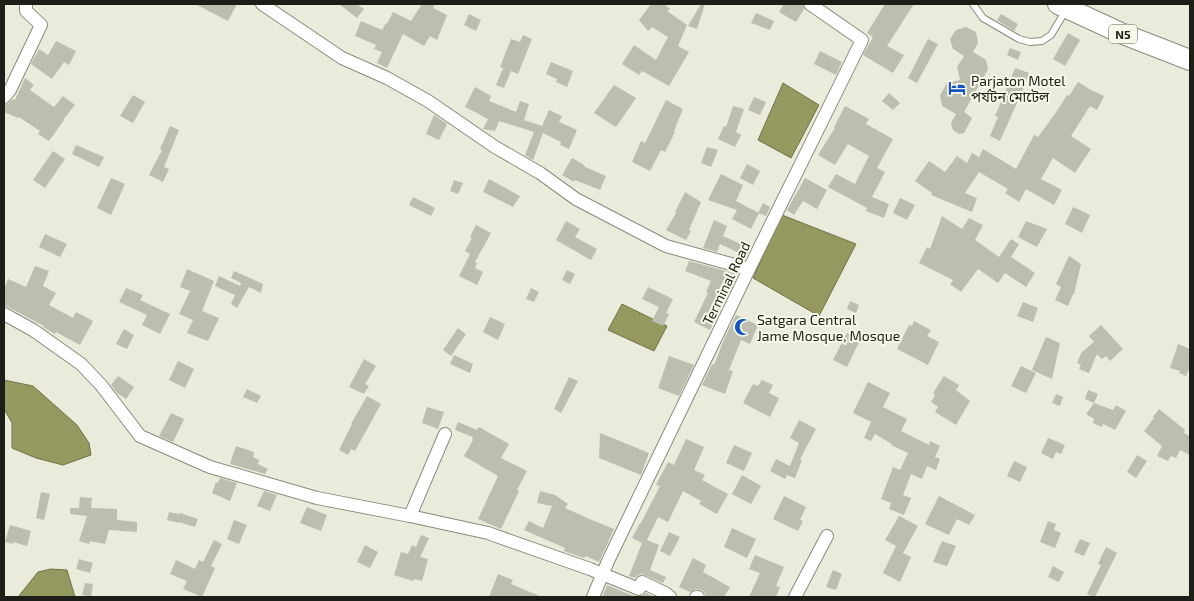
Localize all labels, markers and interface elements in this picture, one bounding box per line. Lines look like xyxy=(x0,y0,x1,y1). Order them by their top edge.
road number: N5 xyxy=(1109,24,1137,44)
place label: Parjaton Motel পর্যটন মোটেল xyxy=(971,72,1066,105)
hotel icon: Parjaton Motel পর্যটন মোটেল xyxy=(947,78,967,98)
street label: Terminal Road xyxy=(699,239,753,327)
place label: Satgara Central Jame Mosque, Mosque xyxy=(757,311,900,344)
mosque icon: Satgara Central Jame Mosque, Mosque xyxy=(733,317,753,337)

